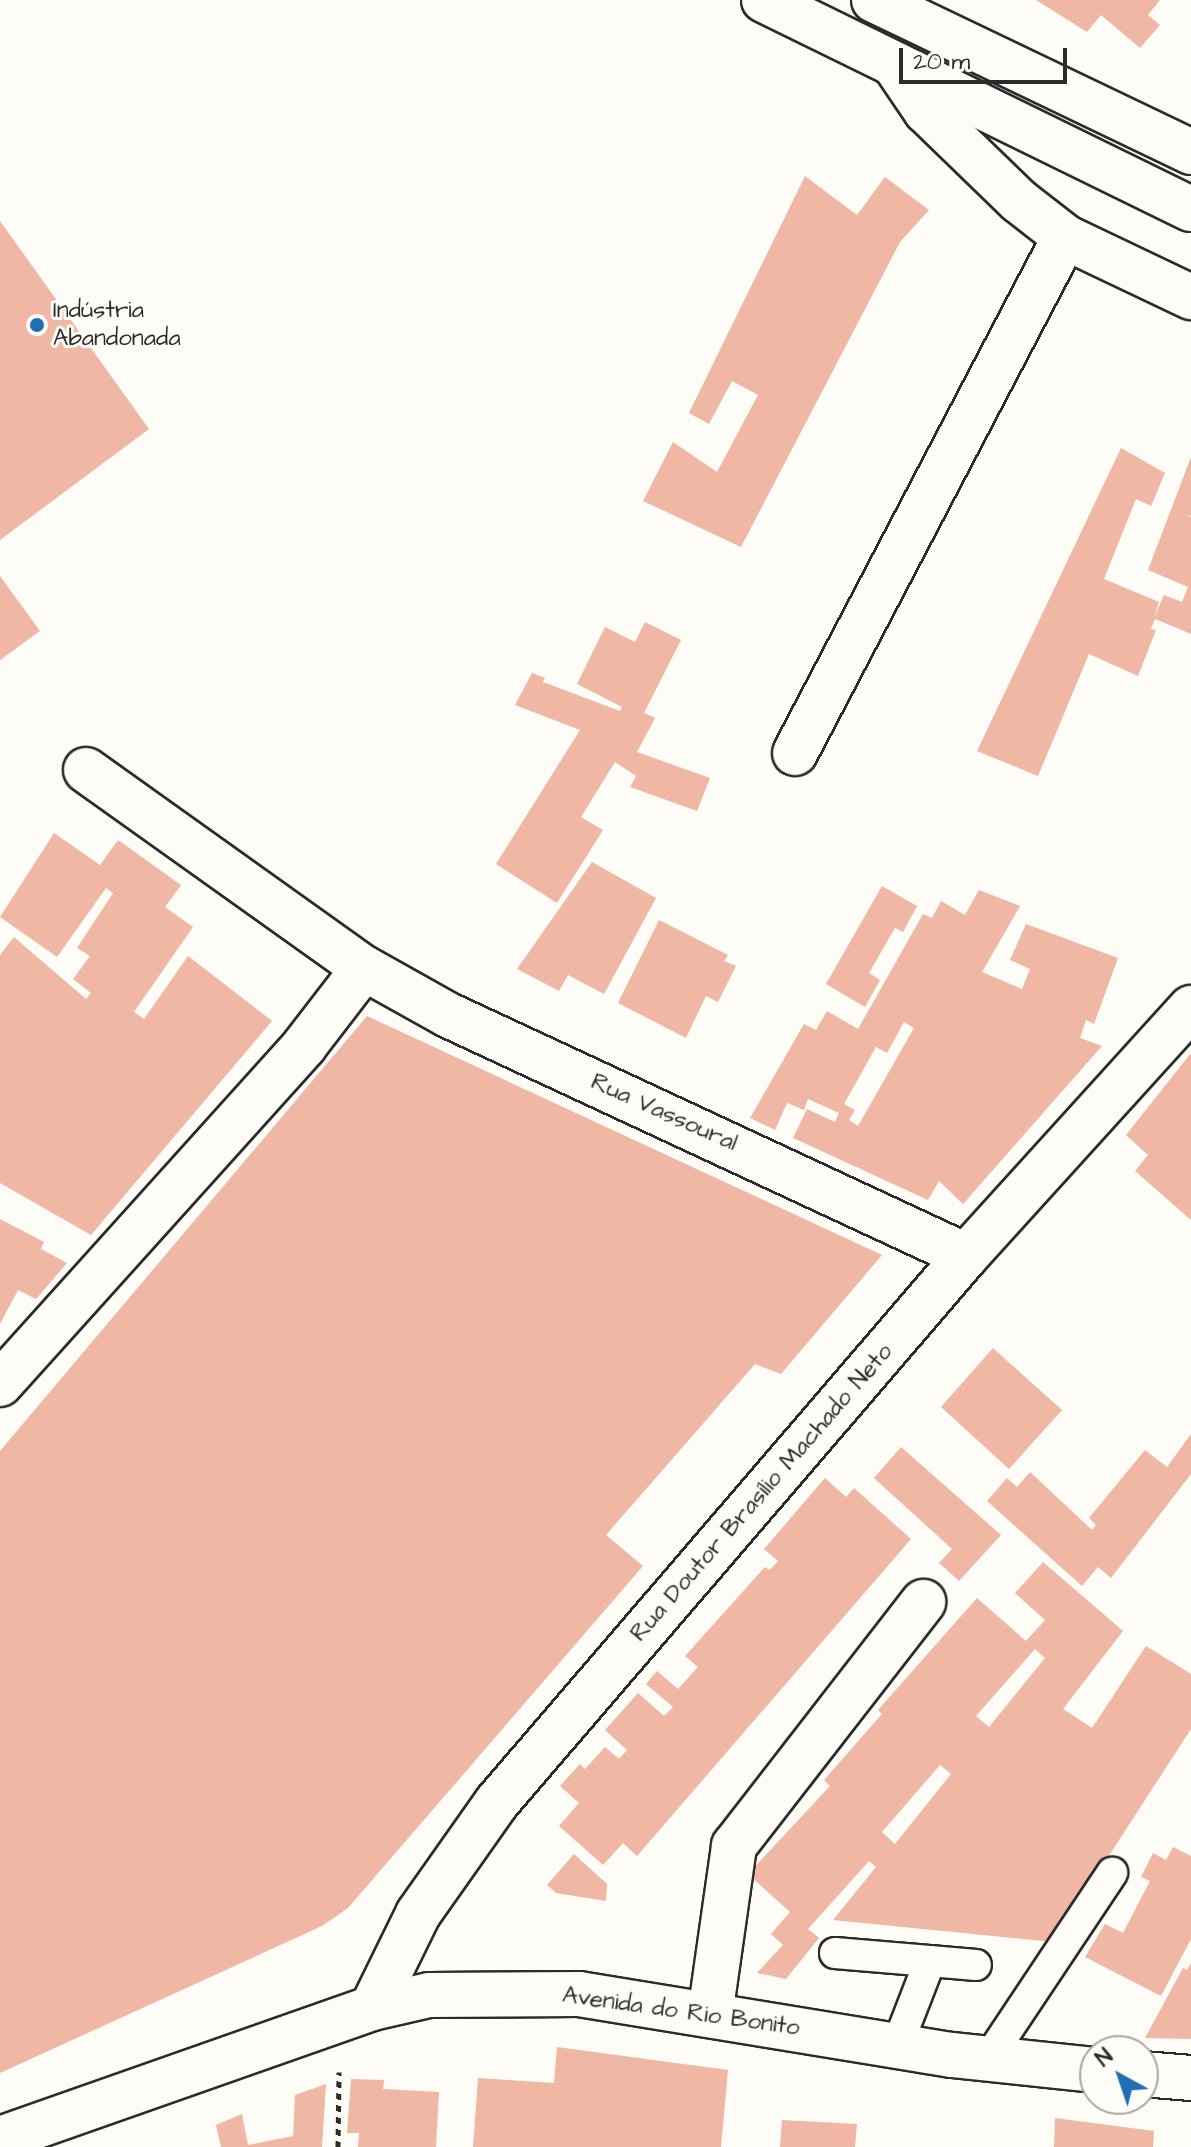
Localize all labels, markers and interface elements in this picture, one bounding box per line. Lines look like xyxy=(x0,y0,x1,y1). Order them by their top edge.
scale bar xyxy=(903,32,1071,82)
text: 20 m xyxy=(913,45,970,79)
place label: Indústria Abandonada xyxy=(53,297,181,353)
marker: Indústria Abandonada xyxy=(28,316,46,334)
street label: Rua Vassoural xyxy=(586,1068,742,1158)
street label: Rua Doutor Brasílio Machado Neto xyxy=(625,1338,899,1648)
street label: Avenida do Rio Bonito xyxy=(561,1981,801,2043)
north arrow xyxy=(1079,2035,1159,2115)
text: N xyxy=(1089,2041,1120,2074)

